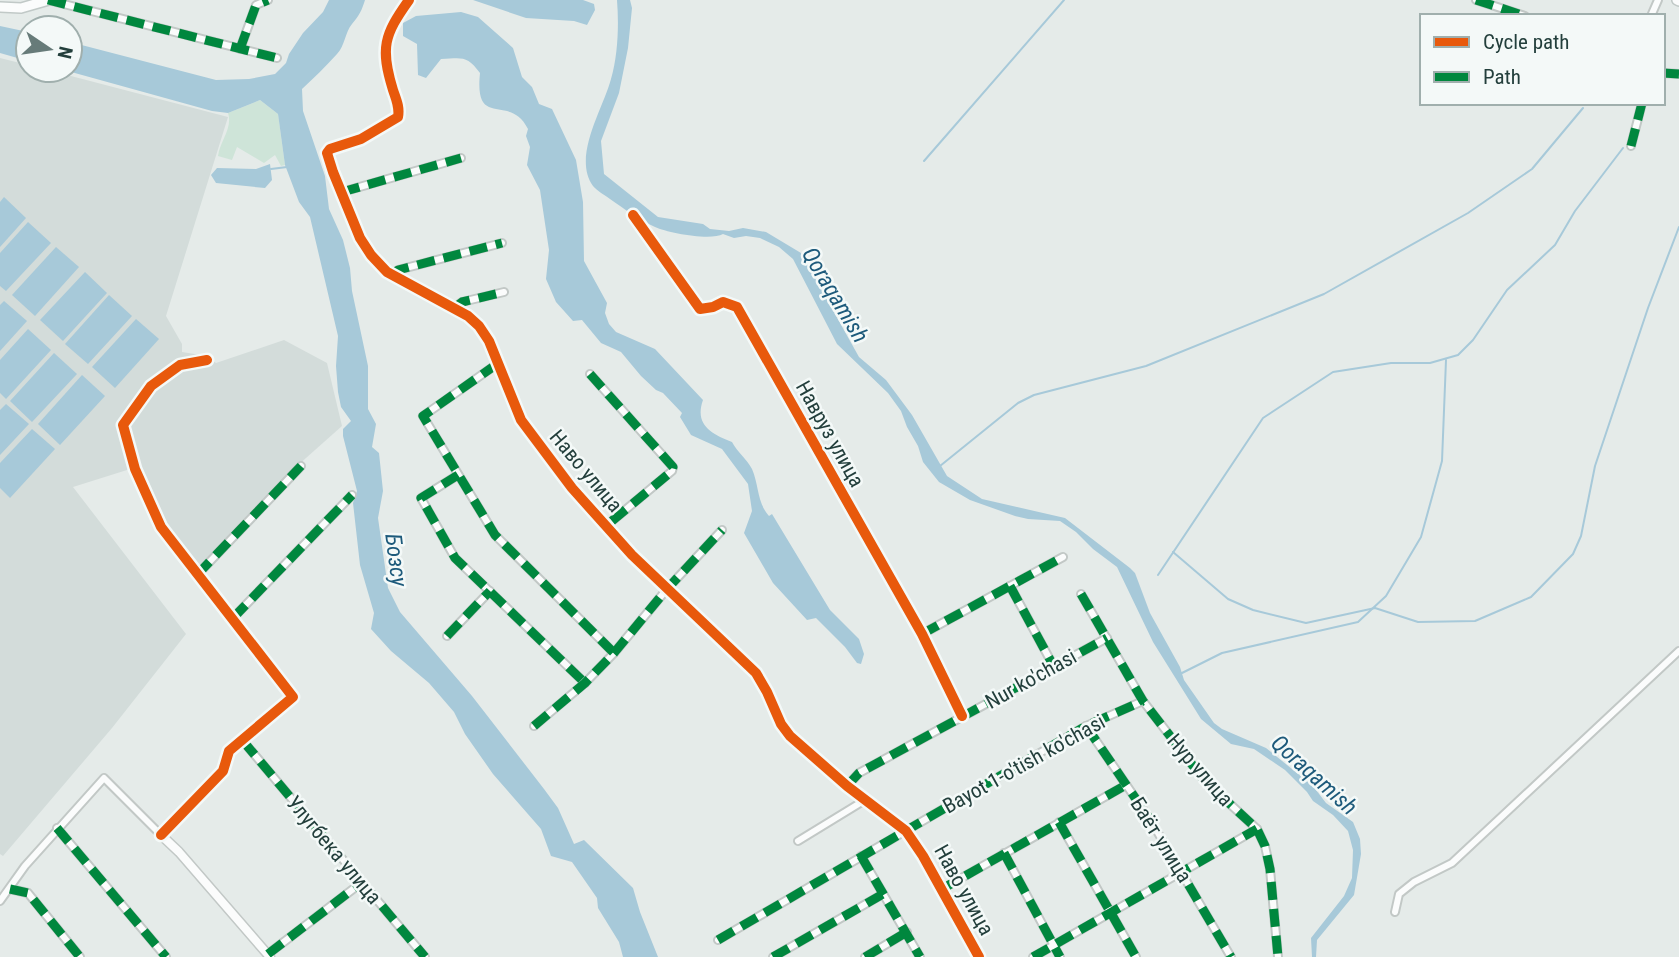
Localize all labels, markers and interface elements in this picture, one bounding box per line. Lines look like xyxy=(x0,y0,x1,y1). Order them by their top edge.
north arrow xyxy=(14,14,84,84)
legend xyxy=(1420,14,1665,105)
text: Cycle path xyxy=(1483,30,1569,54)
text: N xyxy=(53,44,78,61)
text: Path xyxy=(1483,65,1521,89)
water label: Qoraqamish xyxy=(796,242,874,348)
street label: Навруз улица xyxy=(791,377,869,491)
street label: Наво улица xyxy=(545,425,627,517)
water label: Бозсу xyxy=(379,532,413,589)
street label: Nur ko'chasi xyxy=(981,644,1081,714)
street label: Bayot 1-o'tish ko'chasi xyxy=(939,710,1109,818)
street label: Нур улица xyxy=(1162,729,1238,811)
water label: Qoraqamish xyxy=(1265,729,1363,821)
street label: Улугбека улица xyxy=(282,791,386,909)
street label: Баёт улица xyxy=(1125,793,1197,887)
street label: Наво улица xyxy=(929,841,999,939)

